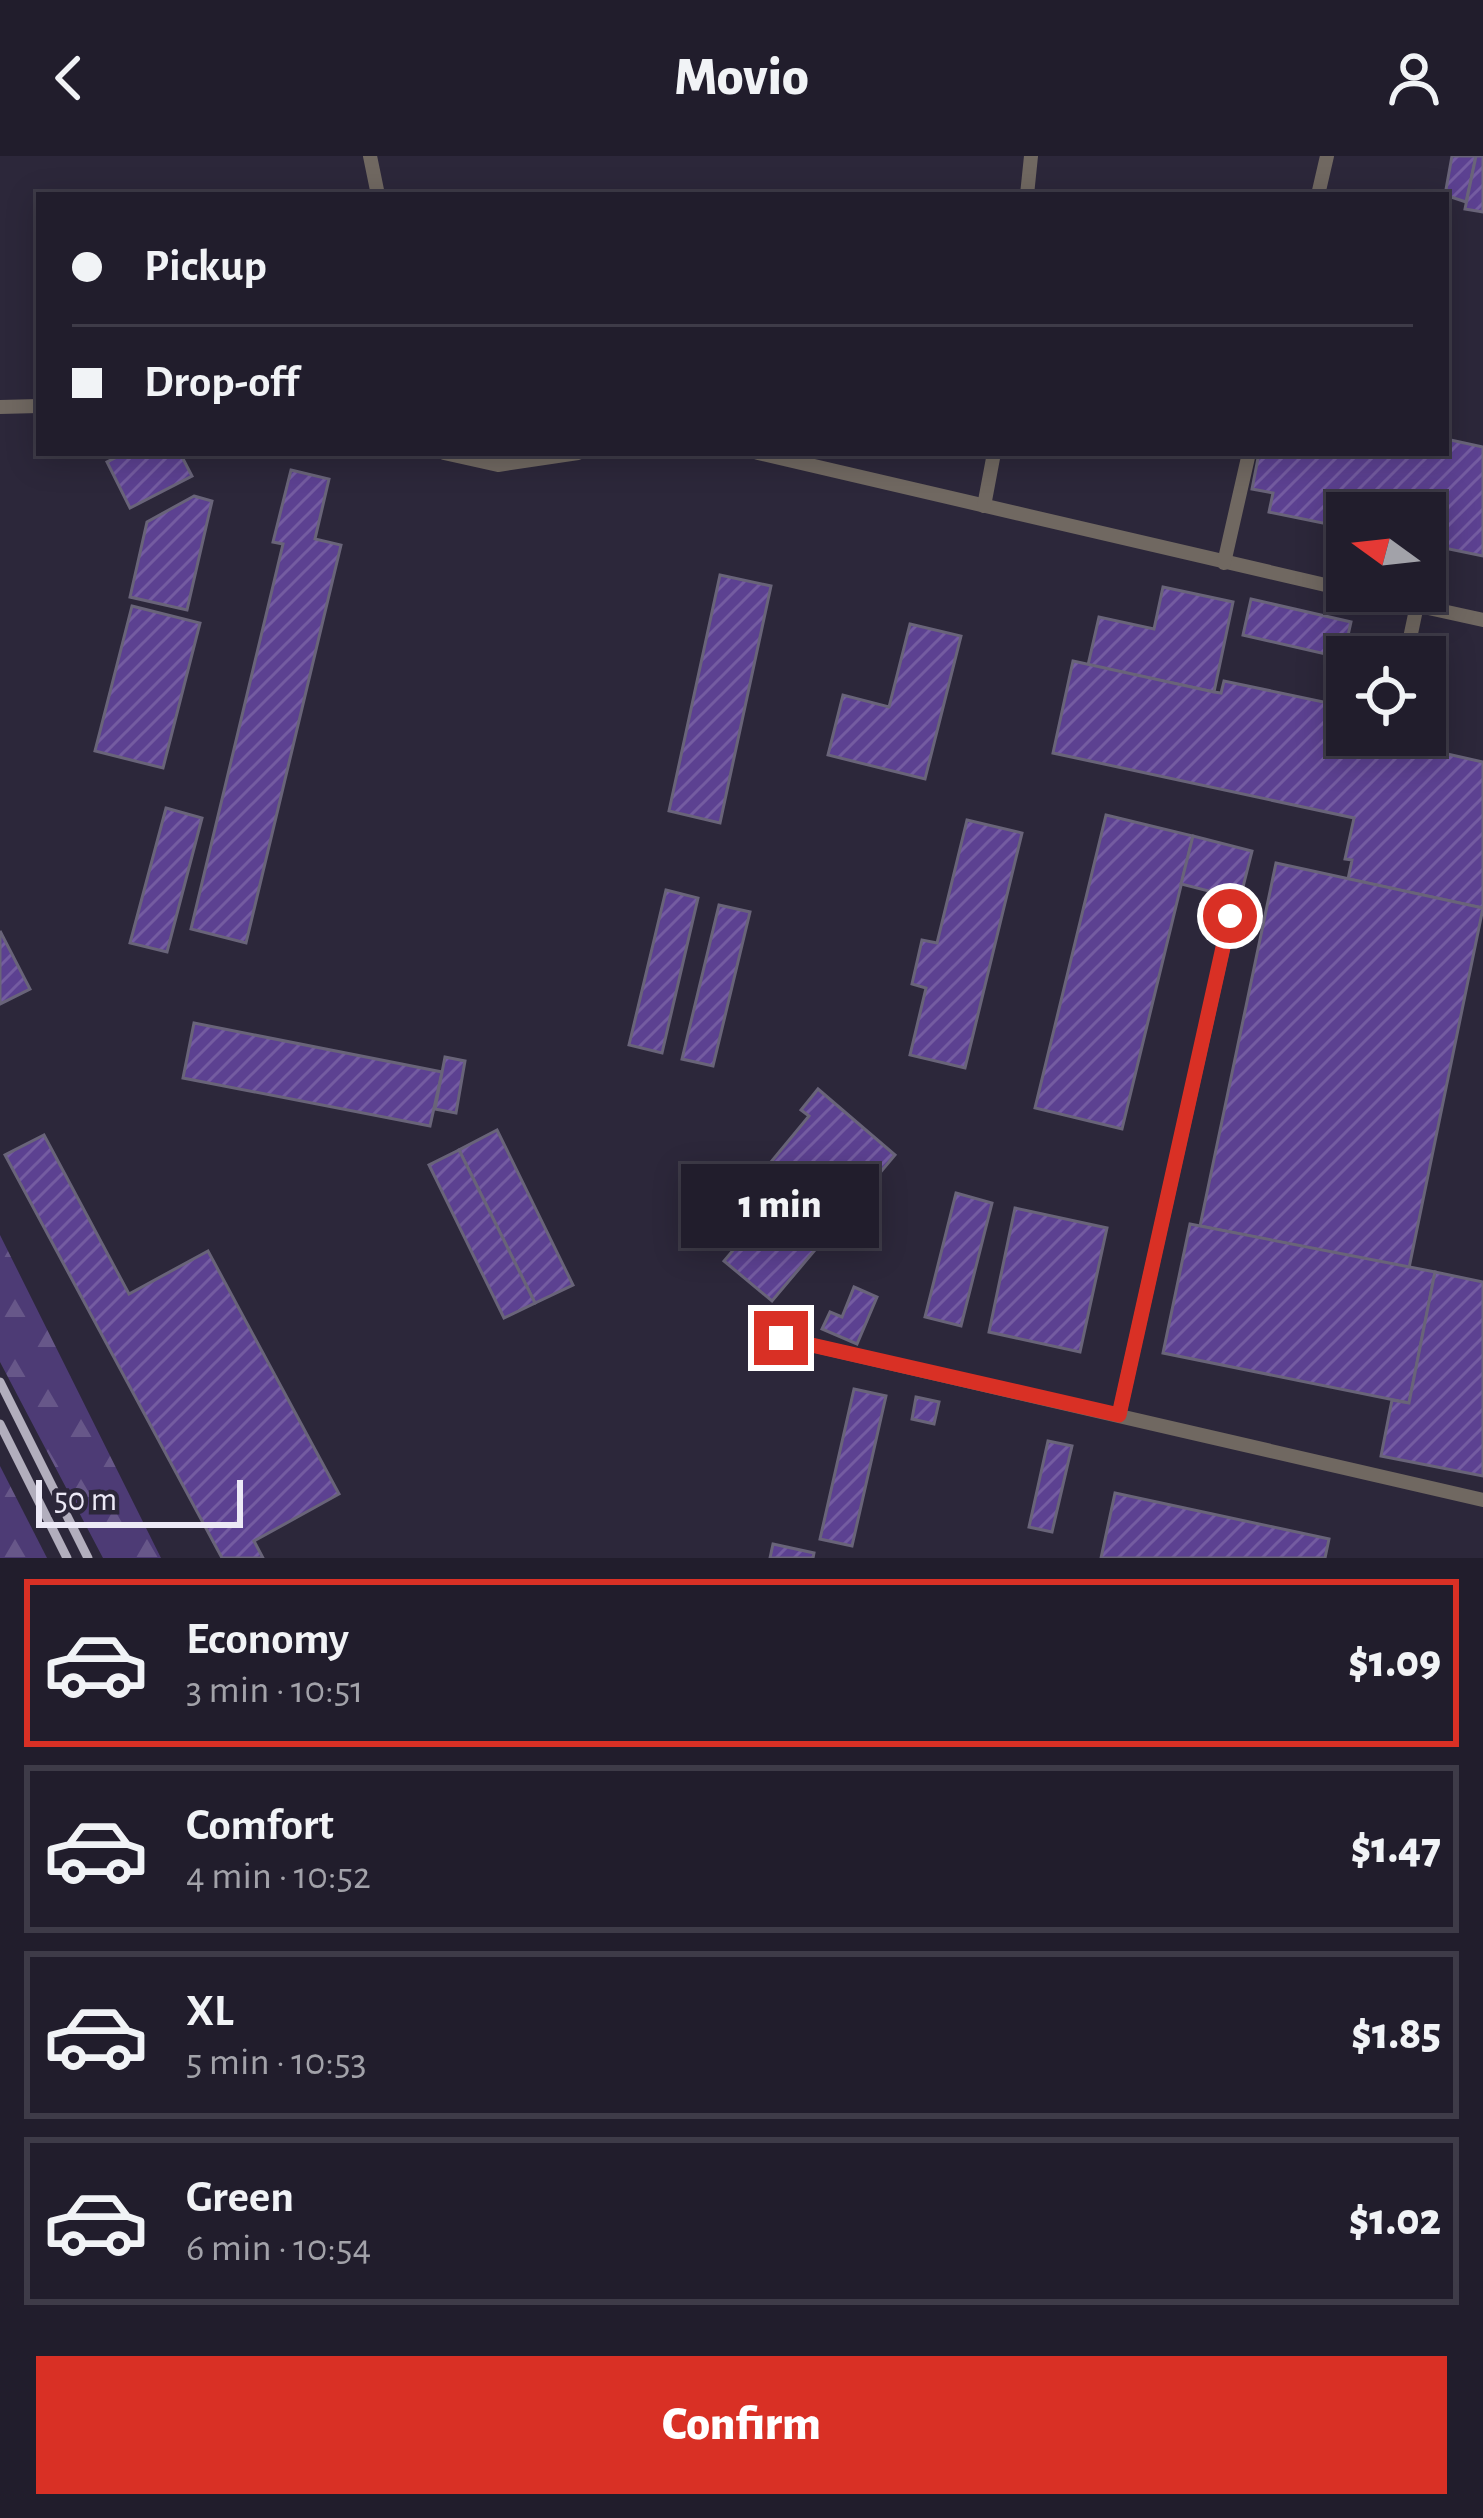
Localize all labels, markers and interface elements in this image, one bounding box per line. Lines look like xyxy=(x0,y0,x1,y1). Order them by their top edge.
icon: back xyxy=(36,45,102,111)
icon: person xyxy=(1381,45,1447,111)
text: Movio xyxy=(674,51,809,105)
text: Pickup xyxy=(144,244,267,289)
text: Drop-off xyxy=(144,360,299,405)
north arrow xyxy=(1326,492,1446,612)
map controls xyxy=(1326,492,1446,756)
button: locate xyxy=(1326,636,1446,756)
route start xyxy=(1203,889,1257,943)
callout: 1 min xyxy=(682,1164,880,1248)
text: 1 min xyxy=(738,1186,822,1225)
route end xyxy=(754,1311,808,1365)
scale bar xyxy=(36,1474,243,1527)
text: 50 m xyxy=(54,1484,117,1517)
icon: car xyxy=(42,1609,150,1717)
text: Economy xyxy=(186,1617,349,1662)
text: $1.09 xyxy=(1348,1640,1441,1685)
text: 3 min · 10:51 xyxy=(186,1671,364,1710)
icon: car xyxy=(42,1795,150,1903)
text: Comfort xyxy=(186,1803,334,1848)
text: $1.47 xyxy=(1351,1826,1441,1871)
text: 4 min · 10:52 xyxy=(186,1857,371,1896)
icon: car xyxy=(42,1981,150,2089)
text: XL xyxy=(186,1989,234,2034)
text: $1.85 xyxy=(1351,2012,1441,2057)
text: 5 min · 10:53 xyxy=(186,2043,367,2082)
icon: car xyxy=(42,2167,150,2275)
text: Green xyxy=(186,2175,294,2220)
text: $1.02 xyxy=(1349,2198,1441,2243)
text: 6 min · 10:54 xyxy=(186,2229,371,2268)
button: Confirm xyxy=(36,2356,1447,2494)

